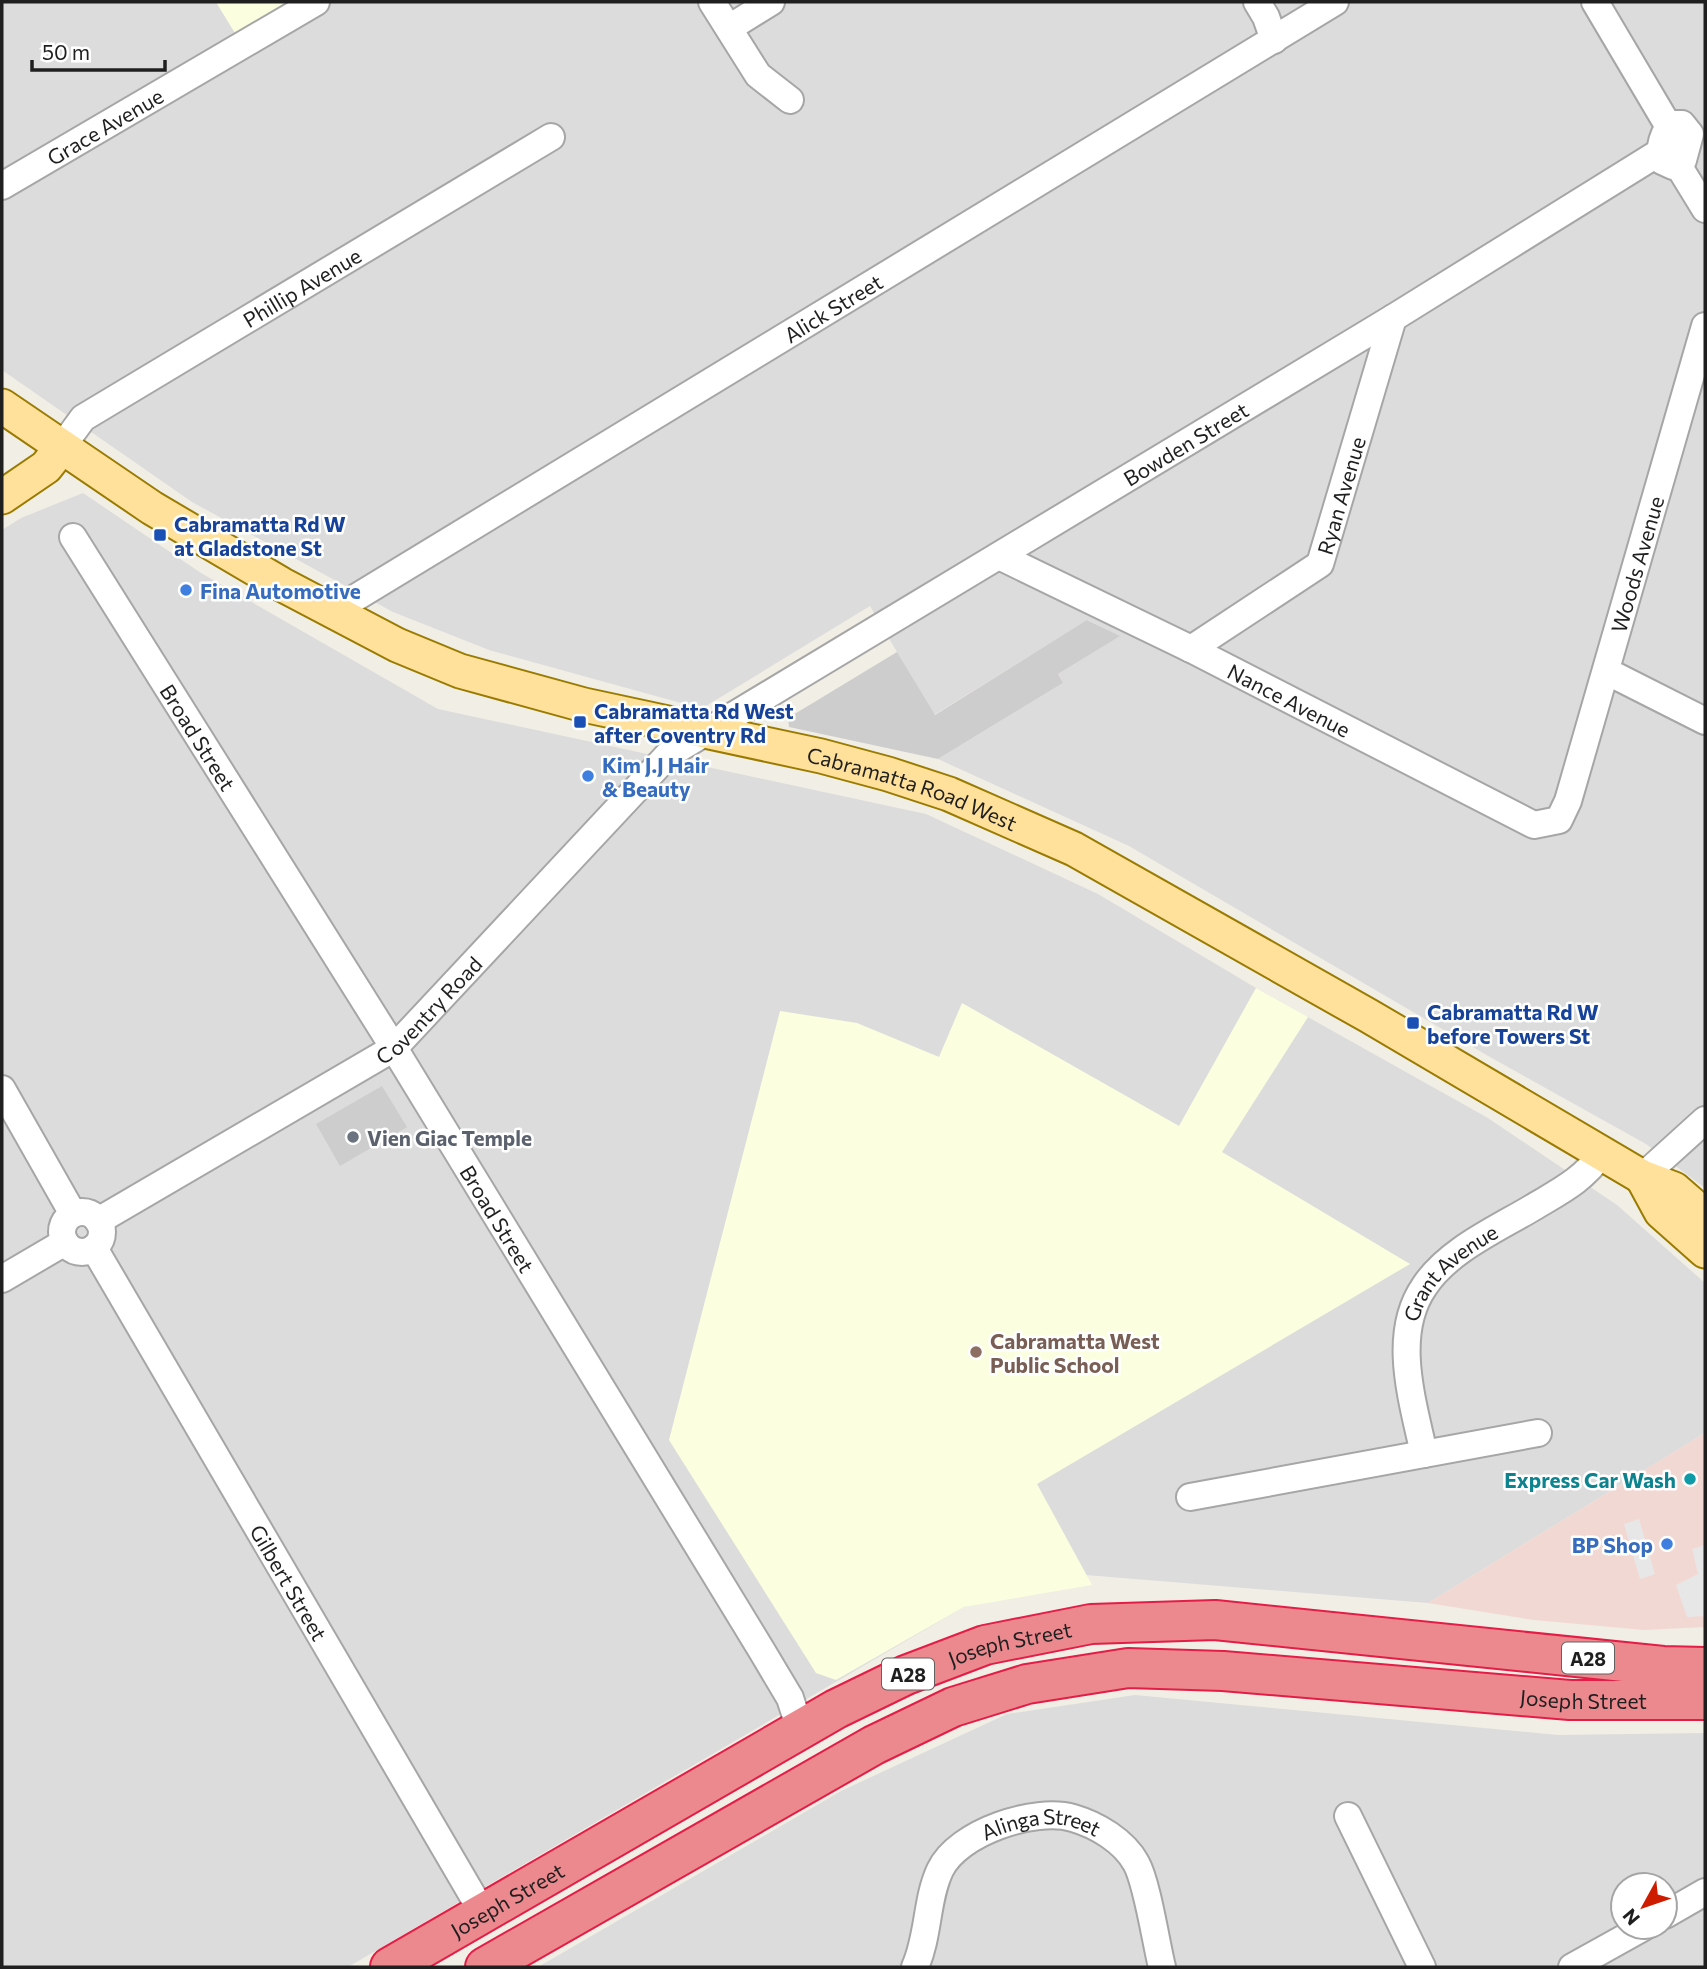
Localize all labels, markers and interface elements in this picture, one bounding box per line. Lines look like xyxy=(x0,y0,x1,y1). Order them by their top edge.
scale bar xyxy=(32,28,164,72)
text: 50 m xyxy=(42,39,90,64)
street label: Grace Avenue xyxy=(42,82,167,170)
street label: Phillip Avenue xyxy=(238,242,365,332)
street label: Alick Street xyxy=(779,268,886,347)
street label: Bowden Street xyxy=(1118,396,1252,490)
street label: Ryan Avenue xyxy=(1311,434,1370,557)
street label: Woods Avenue xyxy=(1605,493,1668,635)
place label: Cabramatta Rd W at Gladstone St xyxy=(174,511,346,560)
marker: Cabramatta Rd W at Gladstone St xyxy=(152,527,168,543)
place label: Fina Automotive xyxy=(200,578,361,603)
marker: Fina Automotive xyxy=(178,582,194,598)
street label: Nance Avenue xyxy=(1224,658,1355,741)
street label: Broad Street xyxy=(156,679,241,795)
place label: Cabramatta Rd West after Coventry Rd xyxy=(594,698,794,747)
marker: Cabramatta Rd West after Coventry Rd xyxy=(572,714,588,730)
street label: Cabramatta Road West xyxy=(805,741,1021,835)
place label: Kim J.J Hair & Beauty xyxy=(602,752,710,801)
marker: Kim J.J Hair & Beauty xyxy=(580,768,596,784)
street label: Coventry Road xyxy=(371,951,486,1069)
place label: Cabramatta Rd W before Towers St xyxy=(1427,999,1599,1048)
marker: Cabramatta Rd W before Towers St xyxy=(1405,1015,1421,1031)
place label: Vien Giac Temple xyxy=(367,1125,532,1150)
marker: Vien Giac Temple xyxy=(345,1129,361,1145)
street label: Broad Street xyxy=(456,1160,540,1276)
street label: Grant Avenue xyxy=(1397,1218,1501,1324)
place label: Cabramatta West Public School xyxy=(990,1328,1160,1377)
marker: Cabramatta West Public School xyxy=(968,1344,984,1360)
place label: Express Car Wash xyxy=(1504,1467,1676,1492)
marker: Express Car Wash xyxy=(1682,1471,1698,1487)
street label: Gilbert Street xyxy=(246,1520,333,1645)
place label: BP Shop xyxy=(1572,1532,1653,1557)
marker: BP Shop xyxy=(1659,1536,1675,1552)
street label: Joseph Street xyxy=(944,1616,1074,1671)
road number: A28 xyxy=(1562,1642,1614,1674)
road number: A28 xyxy=(882,1658,934,1690)
street label: Joseph Street xyxy=(1519,1683,1647,1713)
street label: Alinga Street xyxy=(977,1803,1106,1844)
street label: Joseph Street xyxy=(446,1857,568,1942)
north arrow xyxy=(1609,1871,1679,1941)
text: N xyxy=(1617,1904,1644,1930)

